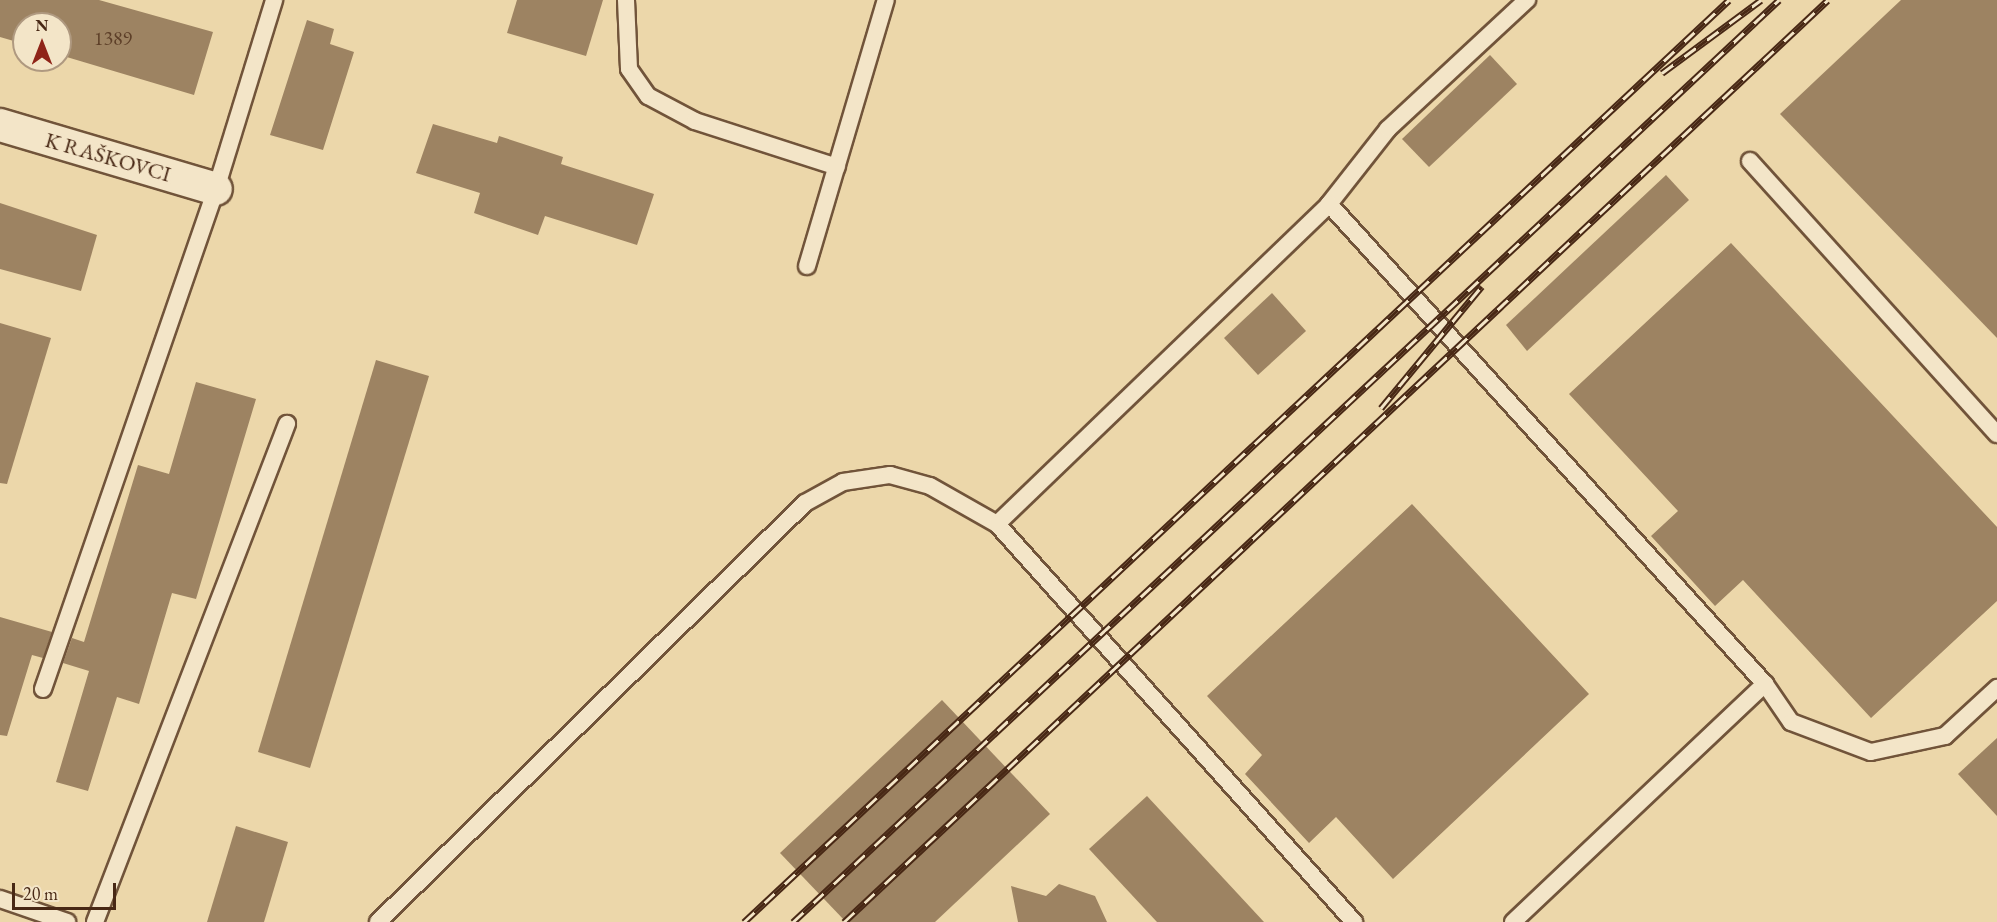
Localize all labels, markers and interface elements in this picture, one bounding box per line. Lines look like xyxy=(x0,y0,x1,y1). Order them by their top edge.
north arrow xyxy=(12,12,72,72)
text: N xyxy=(36,15,48,36)
house number: 1389 xyxy=(94,26,132,50)
street label: K RAŠKOVCI xyxy=(42,126,174,188)
scale bar xyxy=(15,871,118,909)
text: 20 m xyxy=(23,882,58,905)

